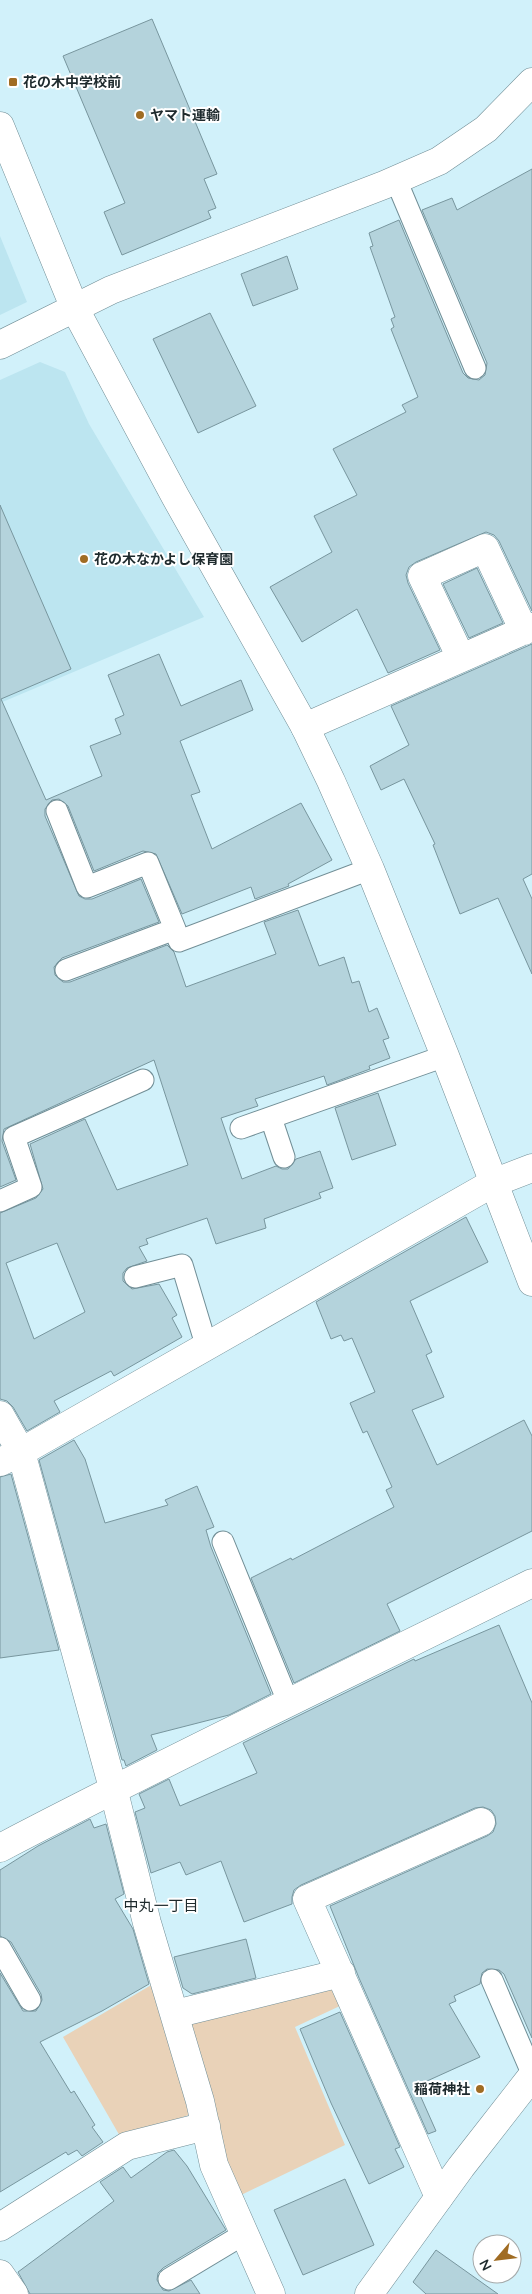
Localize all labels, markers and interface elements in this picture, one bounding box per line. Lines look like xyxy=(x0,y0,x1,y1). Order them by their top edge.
place label: 花の木中学校前 xyxy=(23,73,121,91)
marker: 花の木中学校前 xyxy=(7,76,19,88)
place label: ヤマト運輸 xyxy=(150,106,220,124)
marker: ヤマト運輸 xyxy=(134,109,146,121)
place label: 花の木なかよし保育園 xyxy=(94,550,233,568)
marker: 花の木なかよし保育園 xyxy=(78,553,90,565)
district label: 中丸一丁目 xyxy=(123,1896,199,1915)
place label: 稲荷神社 xyxy=(414,2080,470,2098)
marker: 稲荷神社 xyxy=(474,2083,486,2095)
north arrow xyxy=(472,2234,522,2284)
text: N xyxy=(475,2256,496,2274)

